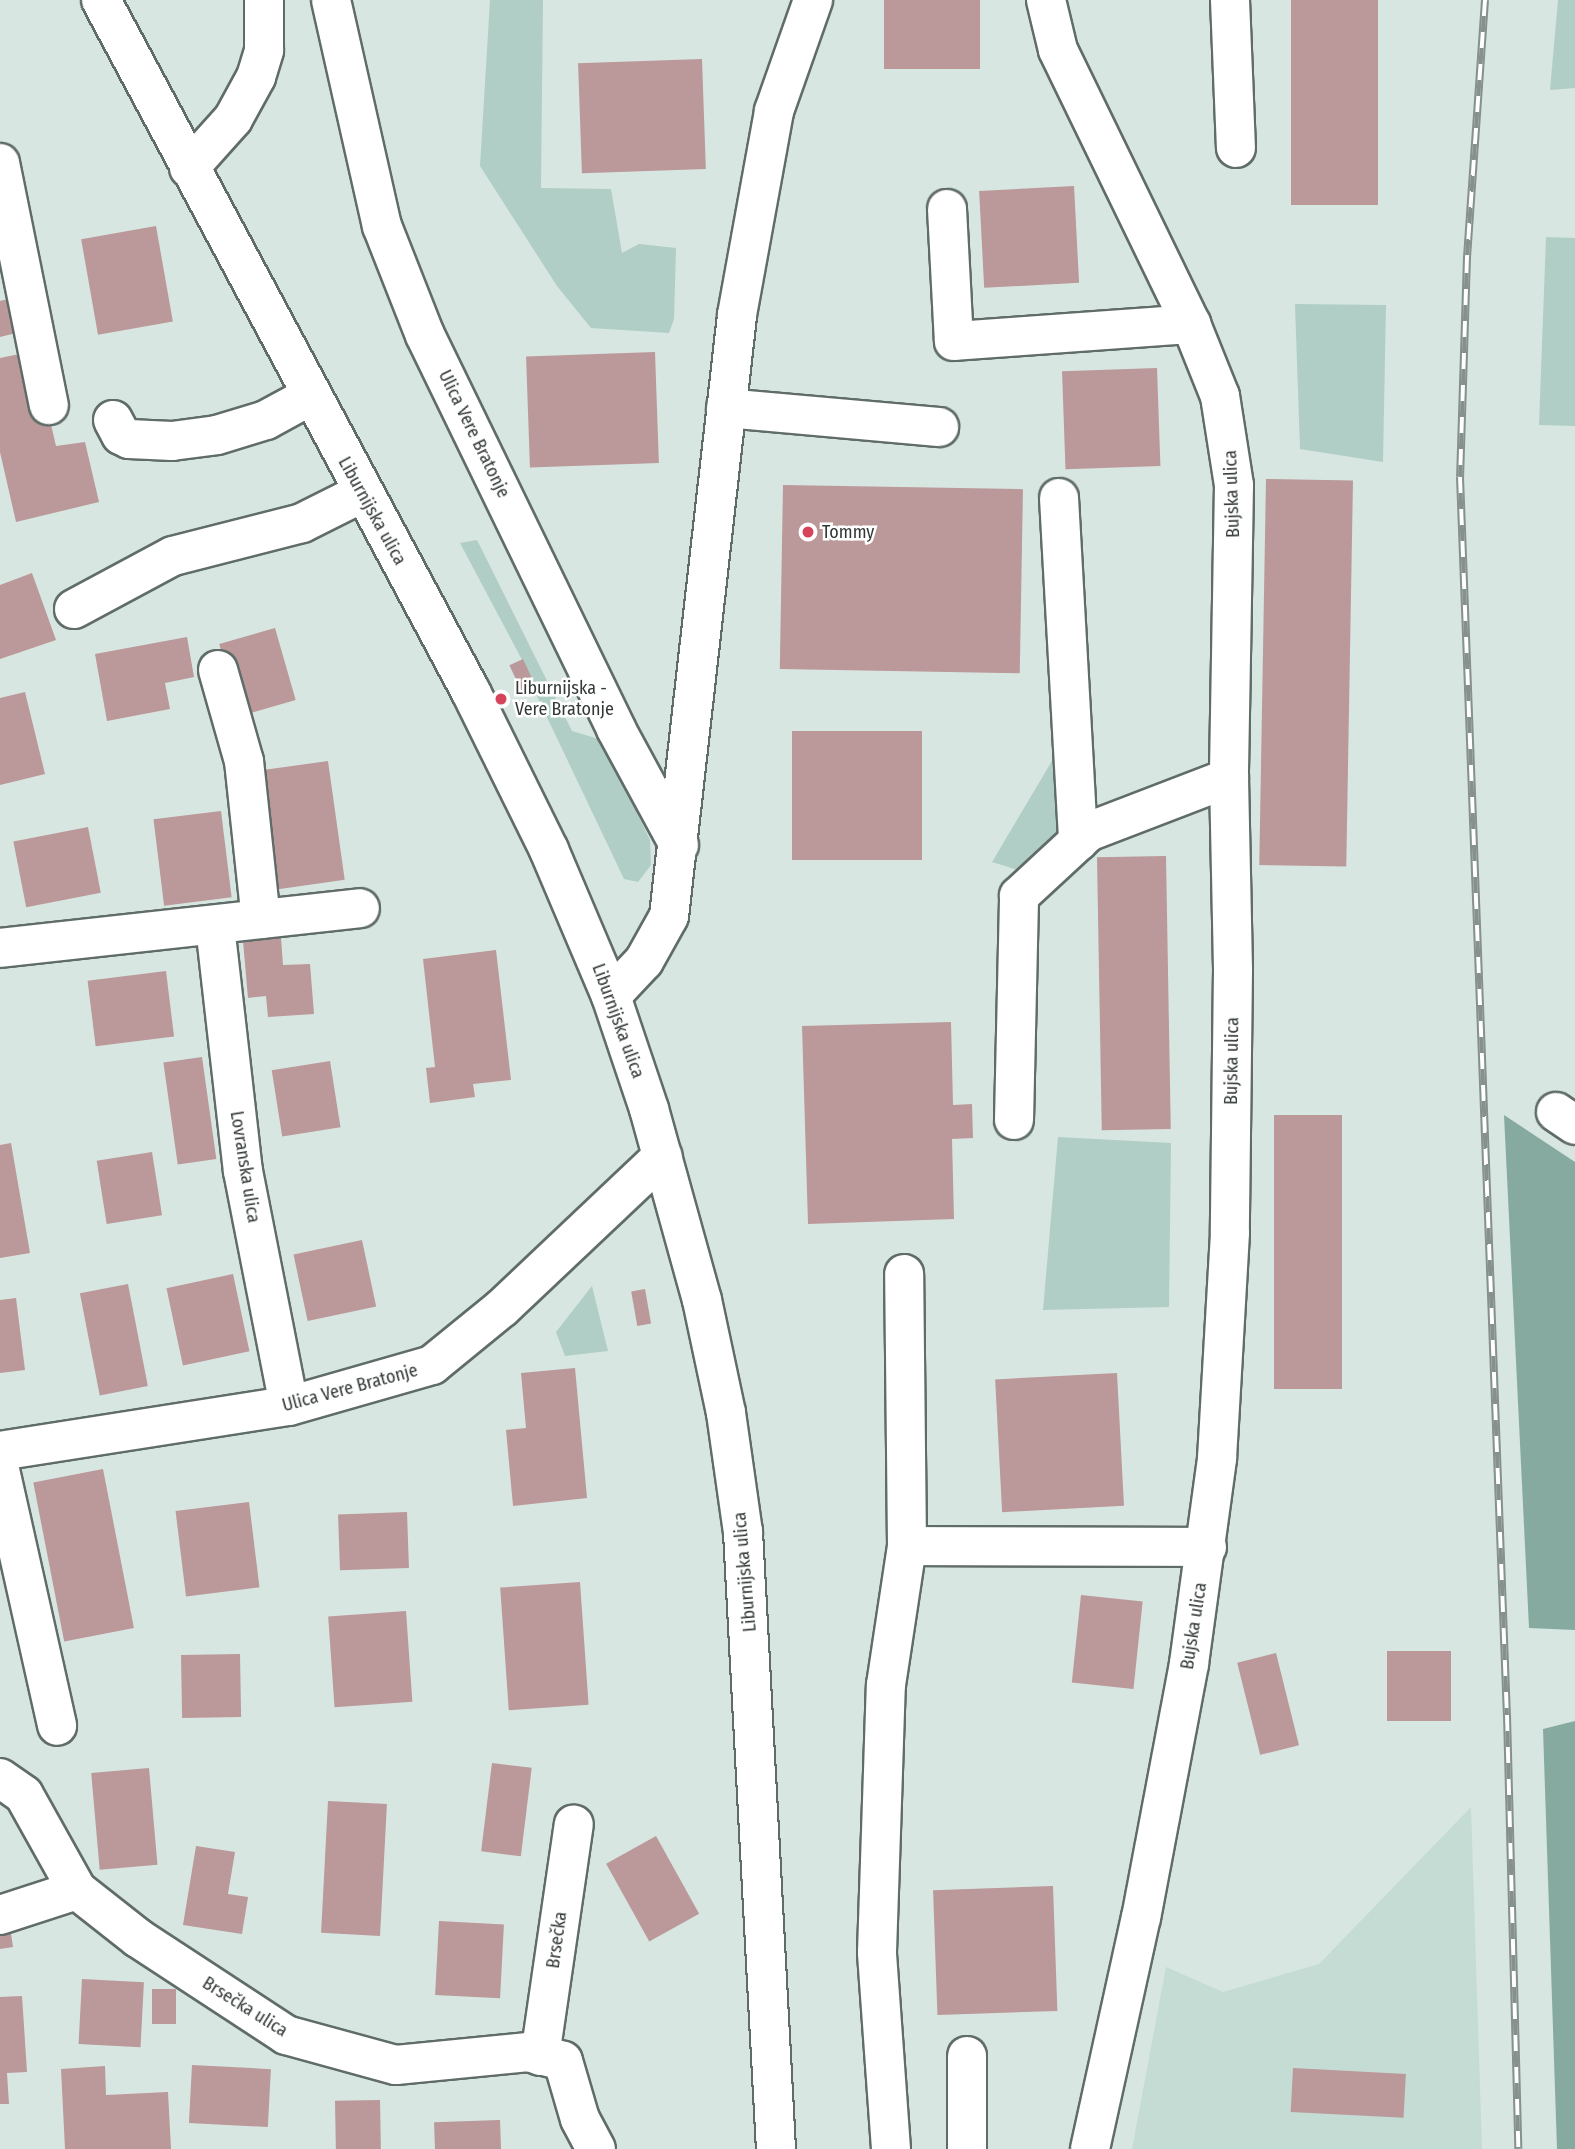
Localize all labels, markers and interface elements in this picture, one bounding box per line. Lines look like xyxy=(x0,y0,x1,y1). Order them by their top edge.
street label: Ulica Vere Bratonje xyxy=(434,367,514,501)
street label: Bujska ulica xyxy=(1220,450,1244,538)
street label: Liburnijska ulica xyxy=(333,453,411,569)
place label: Tommy xyxy=(822,521,874,543)
marker: Tommy xyxy=(800,524,816,540)
place label: Liburnijska - Vere Bratonje xyxy=(515,678,614,720)
marker: Liburnijska - Vere Bratonje xyxy=(493,691,509,707)
street label: Liburnijska ulica xyxy=(587,961,649,1081)
street label: Bujska ulica xyxy=(1220,1017,1244,1105)
street label: Lovranska ulica xyxy=(226,1110,264,1224)
street label: Ulica Vere Bratonje xyxy=(280,1360,420,1416)
street label: Liburnijska ulica xyxy=(729,1511,761,1633)
street label: Bujska ulica xyxy=(1176,1581,1212,1671)
street label: Brsečka xyxy=(542,1910,572,1970)
street label: Brsečka ulica xyxy=(198,1972,292,2042)

